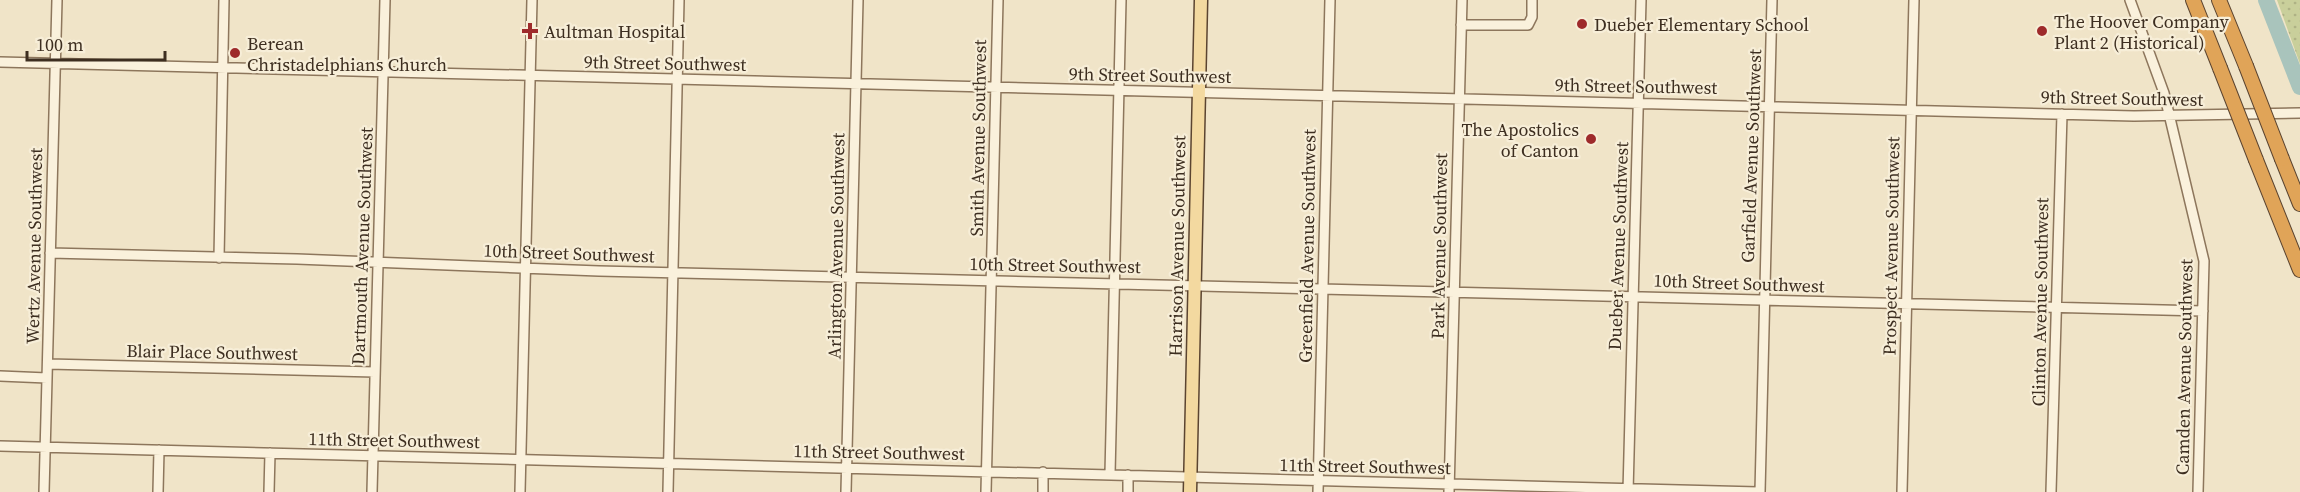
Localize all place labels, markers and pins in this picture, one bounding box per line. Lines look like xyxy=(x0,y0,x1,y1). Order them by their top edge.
place label: The Hoover Company Plant 2 (Historical) xyxy=(2054,9,2229,55)
place label: Dueber Elementary School xyxy=(1594,12,1809,37)
marker: Dueber Elementary School xyxy=(1575,17,1589,31)
place label: Aultman Hospital xyxy=(544,19,685,44)
marker: Aultman Hospital xyxy=(521,22,539,40)
marker: The Hoover Company Plant 2 (Historical) xyxy=(2035,24,2049,38)
place label: Berean Christadelphians Church xyxy=(247,31,447,77)
marker: Berean Christadelphians Church xyxy=(228,46,242,60)
place label: The Apostolics of Canton xyxy=(1461,117,1579,163)
marker: The Apostolics of Canton xyxy=(1584,132,1598,146)

